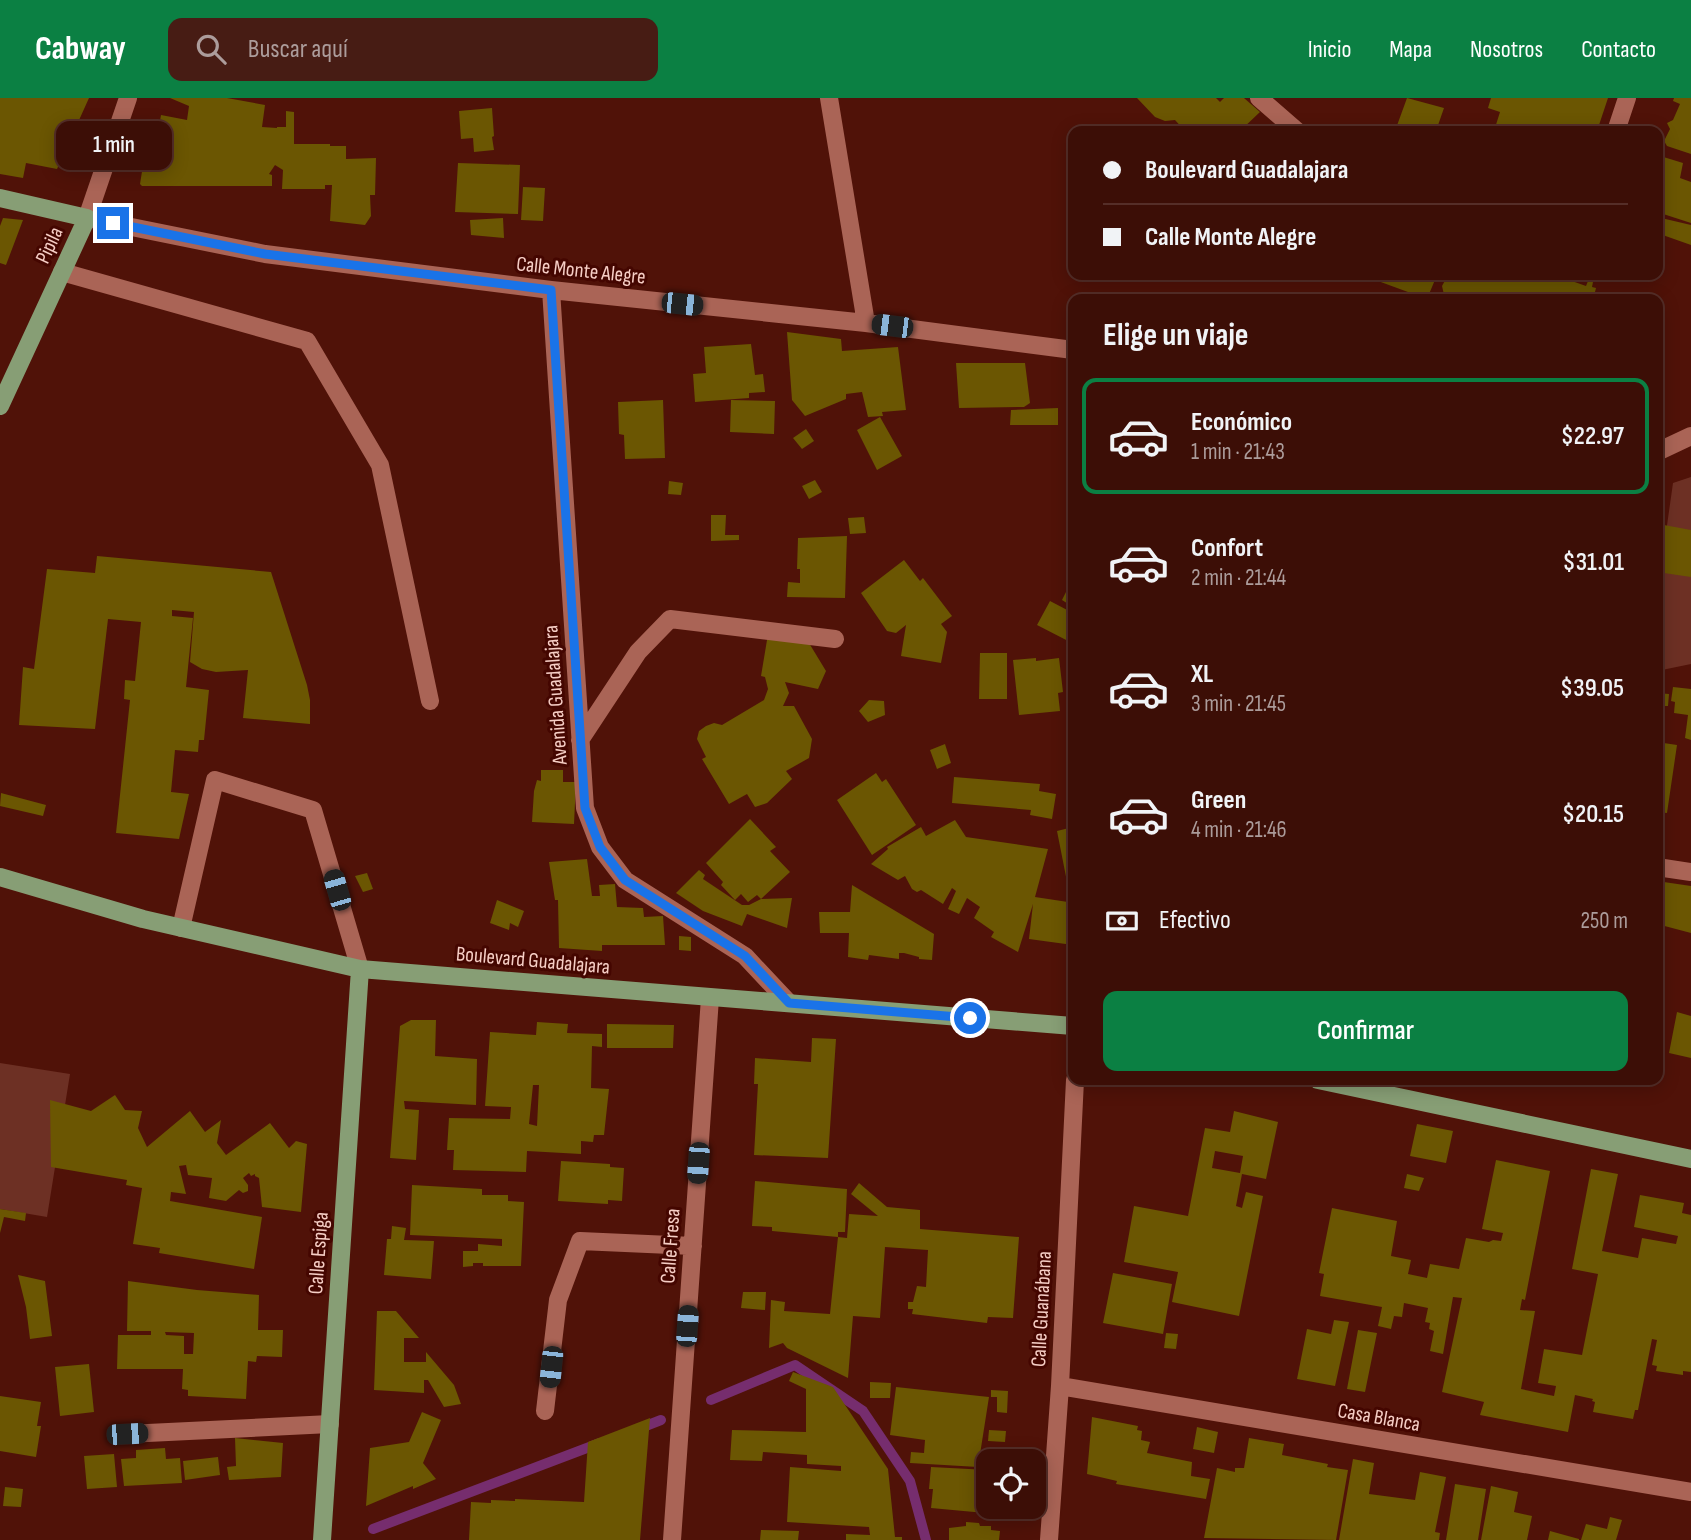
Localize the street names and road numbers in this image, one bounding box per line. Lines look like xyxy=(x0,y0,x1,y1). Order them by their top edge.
street label: Pipila xyxy=(30,223,69,267)
street label: Calle Monte Alegre xyxy=(515,251,647,290)
street label: Avenida Guadalajara xyxy=(538,624,573,767)
street label: Boulevard Guadalajara xyxy=(455,941,611,980)
street label: Calle Fresa xyxy=(655,1208,686,1284)
street label: Calle Espiga xyxy=(303,1211,334,1295)
street label: Calle Guanábana xyxy=(1026,1251,1057,1368)
street label: Casa Blanca xyxy=(1336,1398,1422,1437)

